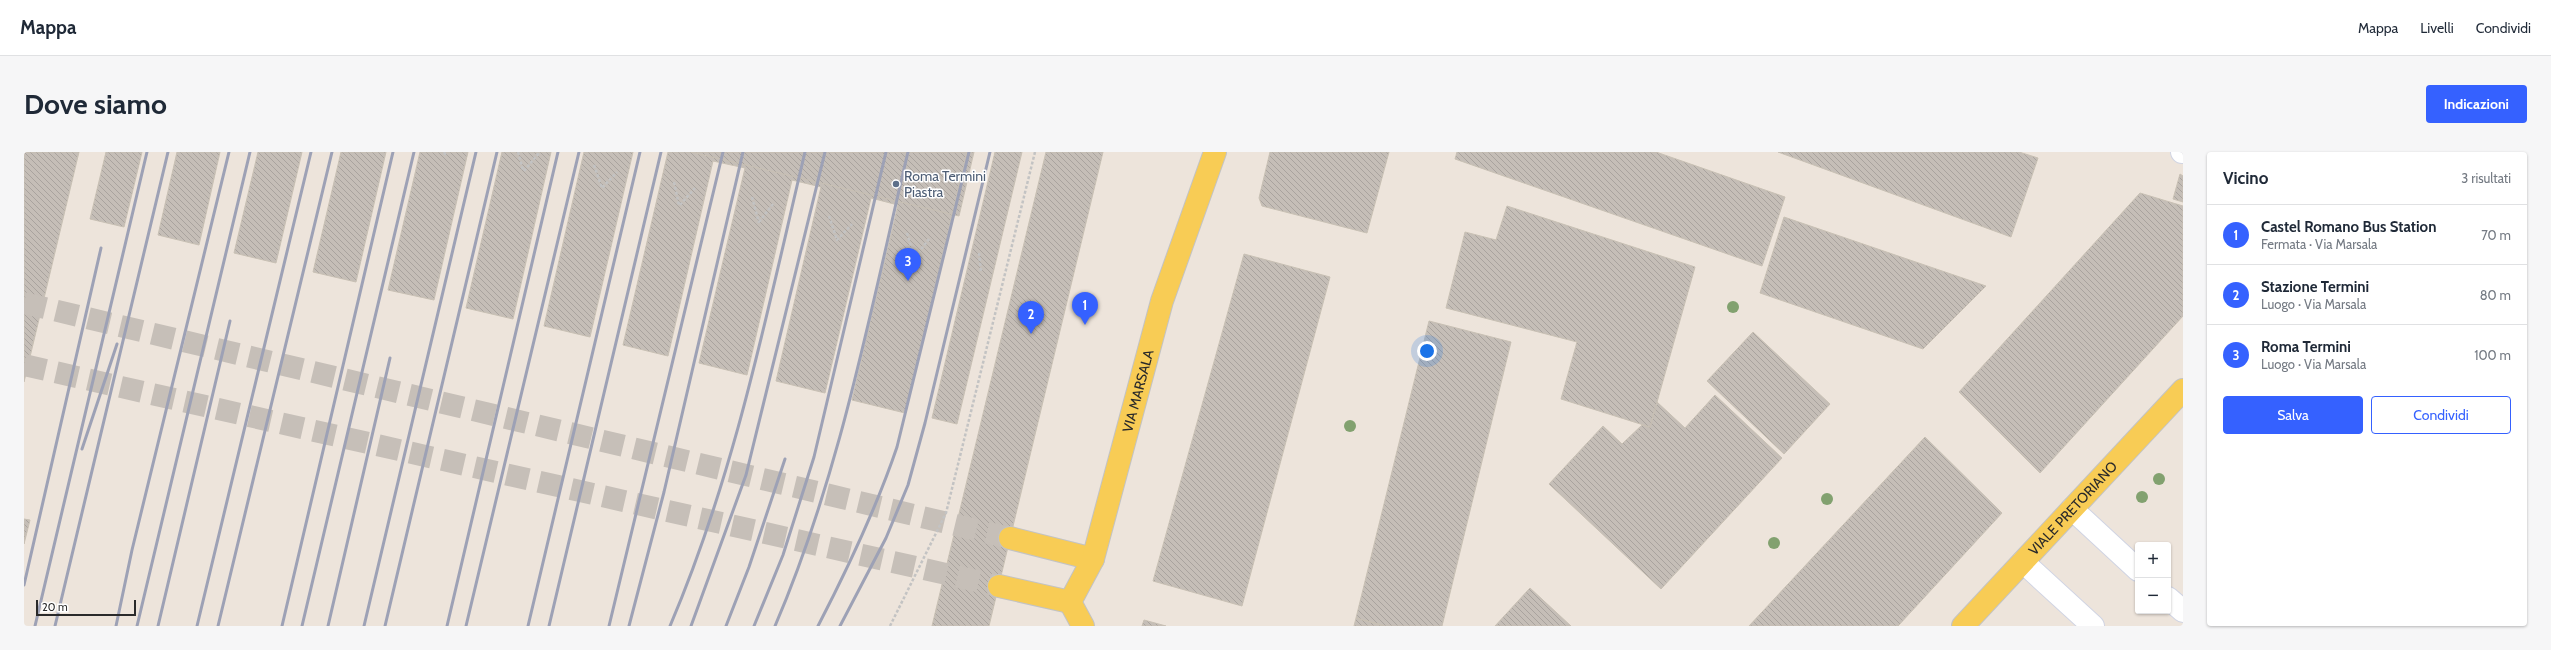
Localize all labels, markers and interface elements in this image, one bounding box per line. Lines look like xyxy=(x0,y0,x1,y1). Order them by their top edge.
text: Mappa xyxy=(20,16,76,39)
text: Mappa xyxy=(2358,19,2398,37)
text: Livelli xyxy=(2420,19,2454,37)
text: Condividi xyxy=(2476,19,2531,37)
button: Indicazioni xyxy=(2426,85,2527,123)
text: Dove siamo xyxy=(24,87,167,121)
place label: Roma Termini Piastra xyxy=(904,167,986,201)
text: Vicino xyxy=(2223,168,2268,188)
text: 3 risultati xyxy=(2461,170,2511,186)
marker: Roma Termini Piastra xyxy=(891,179,901,189)
text: Castel Romano Bus Station xyxy=(2261,218,2436,236)
text: 1 xyxy=(2234,227,2238,243)
text: 70 m xyxy=(2481,227,2511,243)
text: Fermata · Via Marsala xyxy=(2261,236,2377,252)
pin: 3 xyxy=(895,248,921,281)
text: Stazione Termini xyxy=(2261,278,2369,296)
text: 2 xyxy=(2233,287,2239,303)
text: 80 m xyxy=(2480,287,2511,303)
pin: 1 xyxy=(1072,292,1098,325)
text: Luogo · Via Marsala xyxy=(2261,296,2366,312)
pin: 2 xyxy=(1018,301,1044,334)
text: Roma Termini xyxy=(2261,338,2351,356)
your location xyxy=(1417,341,1437,361)
street label: VIA MARSALA xyxy=(1118,347,1158,434)
text: 3 xyxy=(2232,347,2240,363)
text: 100 m xyxy=(2474,347,2511,363)
text: Luogo · Via Marsala xyxy=(2261,356,2366,372)
button: Salva xyxy=(2223,396,2363,434)
button: Condividi xyxy=(2371,396,2511,434)
street label: VIALE PRETORIANO xyxy=(2025,457,2121,559)
map controls xyxy=(2135,542,2171,614)
button: + xyxy=(2135,542,2171,578)
button: − xyxy=(2135,578,2171,614)
scale bar xyxy=(36,598,136,617)
text: 20 m xyxy=(42,600,68,614)

